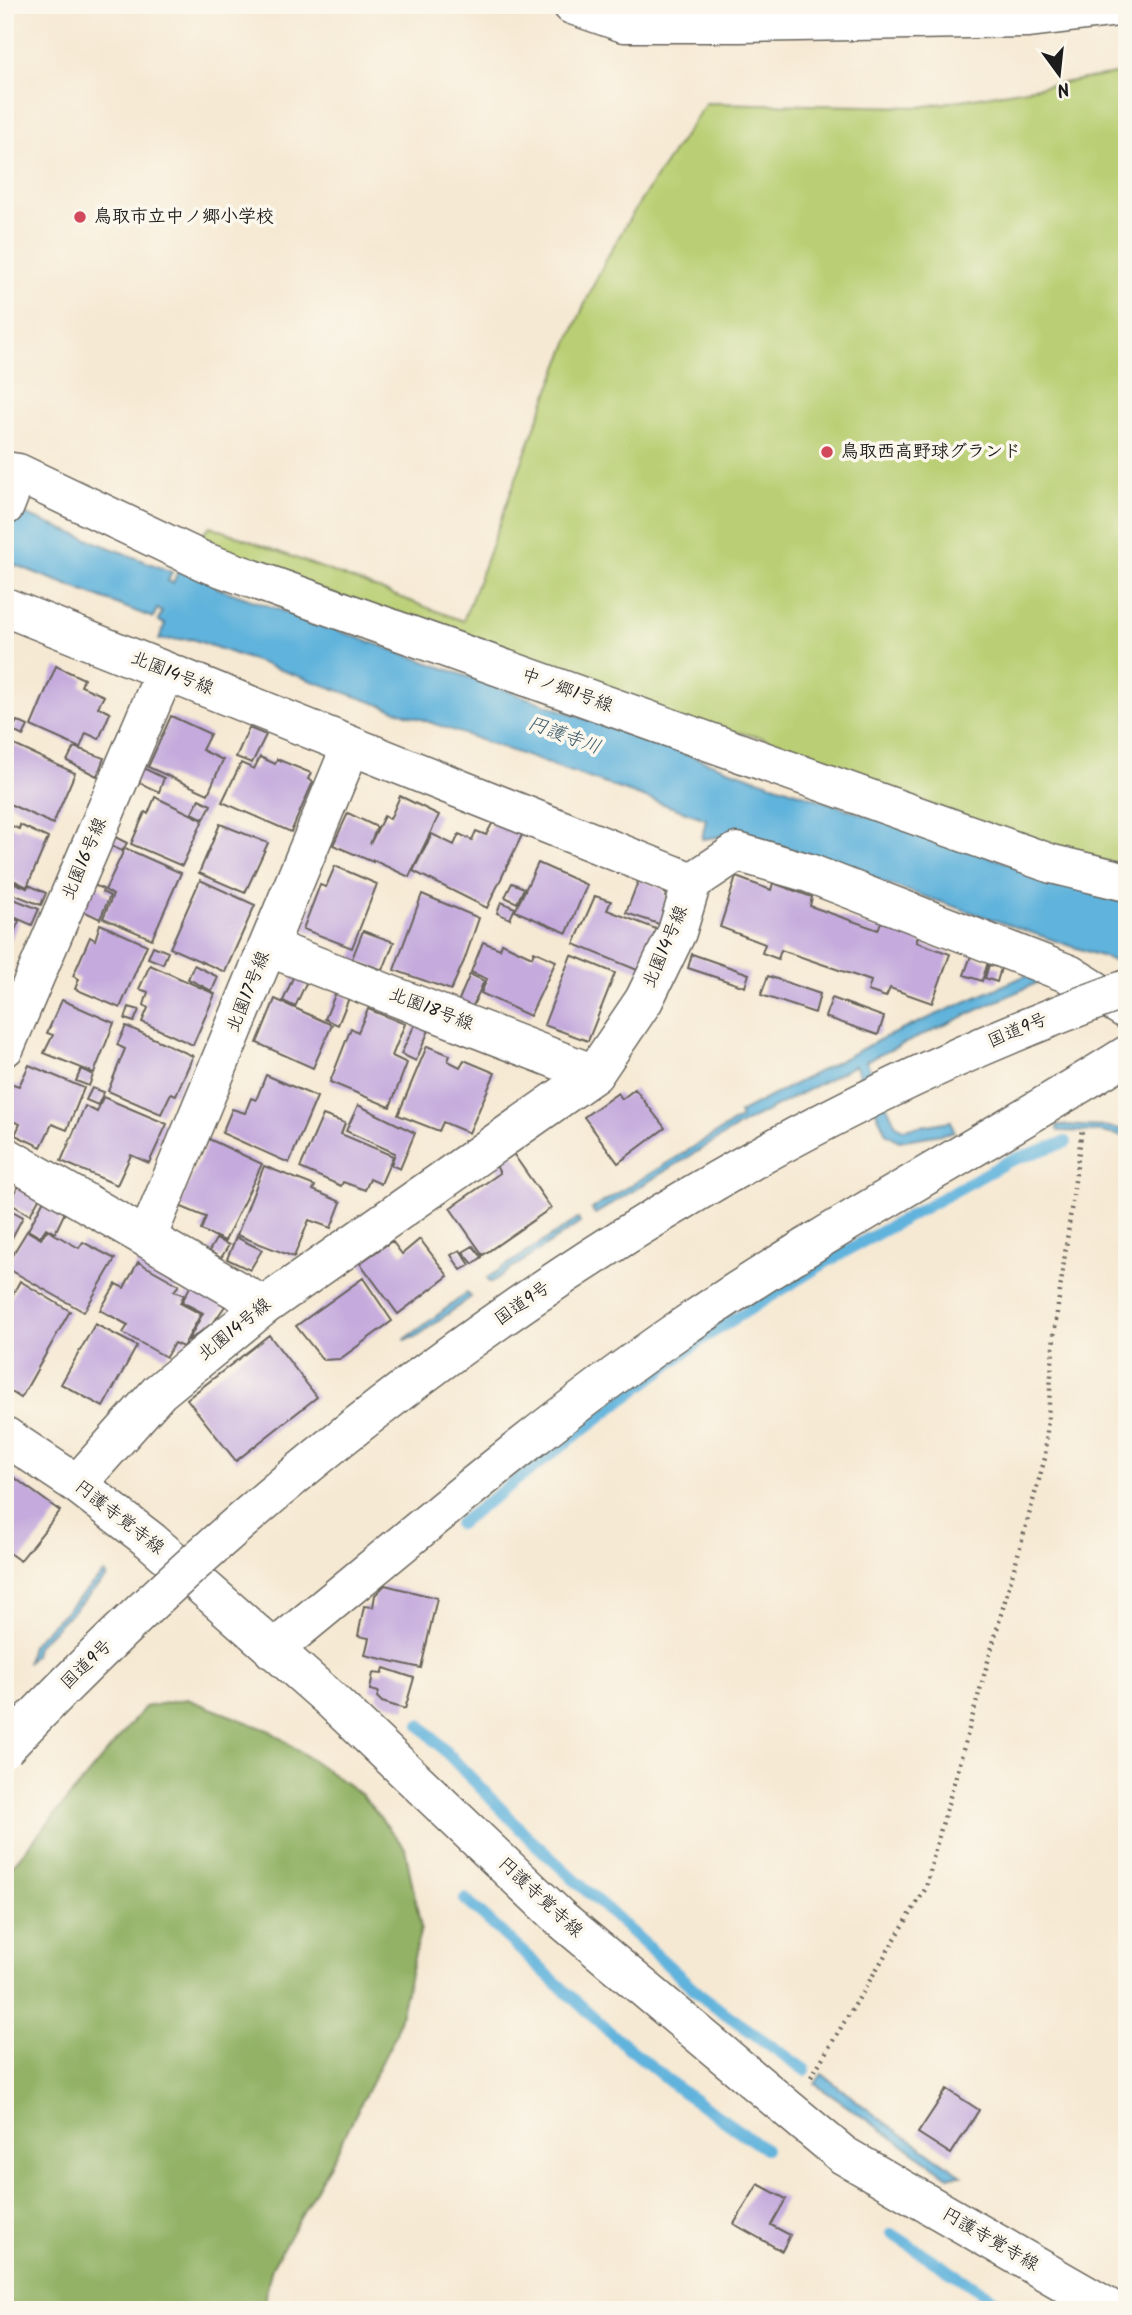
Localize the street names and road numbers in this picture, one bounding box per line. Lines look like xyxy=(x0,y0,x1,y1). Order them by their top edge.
street label: 北園14号線 xyxy=(126,644,218,704)
street label: 中ノ郷1号線 xyxy=(517,661,617,721)
street label: 北園16号線 xyxy=(55,813,115,905)
street label: 北園14号線 xyxy=(636,901,696,993)
street label: 北園17号線 xyxy=(219,947,279,1037)
street label: 北園18号線 xyxy=(384,981,478,1039)
street label: 国道9号 xyxy=(983,1005,1053,1057)
street label: 国道9号 xyxy=(489,1274,557,1334)
street label: 北園14号線 xyxy=(192,1291,278,1369)
street label: 円護寺覚寺線 xyxy=(68,1473,170,1563)
street label: 国道9号 xyxy=(54,1633,120,1697)
street label: 円護寺覚寺線 xyxy=(491,1851,589,1945)
street label: 円護寺覚寺線 xyxy=(936,2200,1044,2280)

